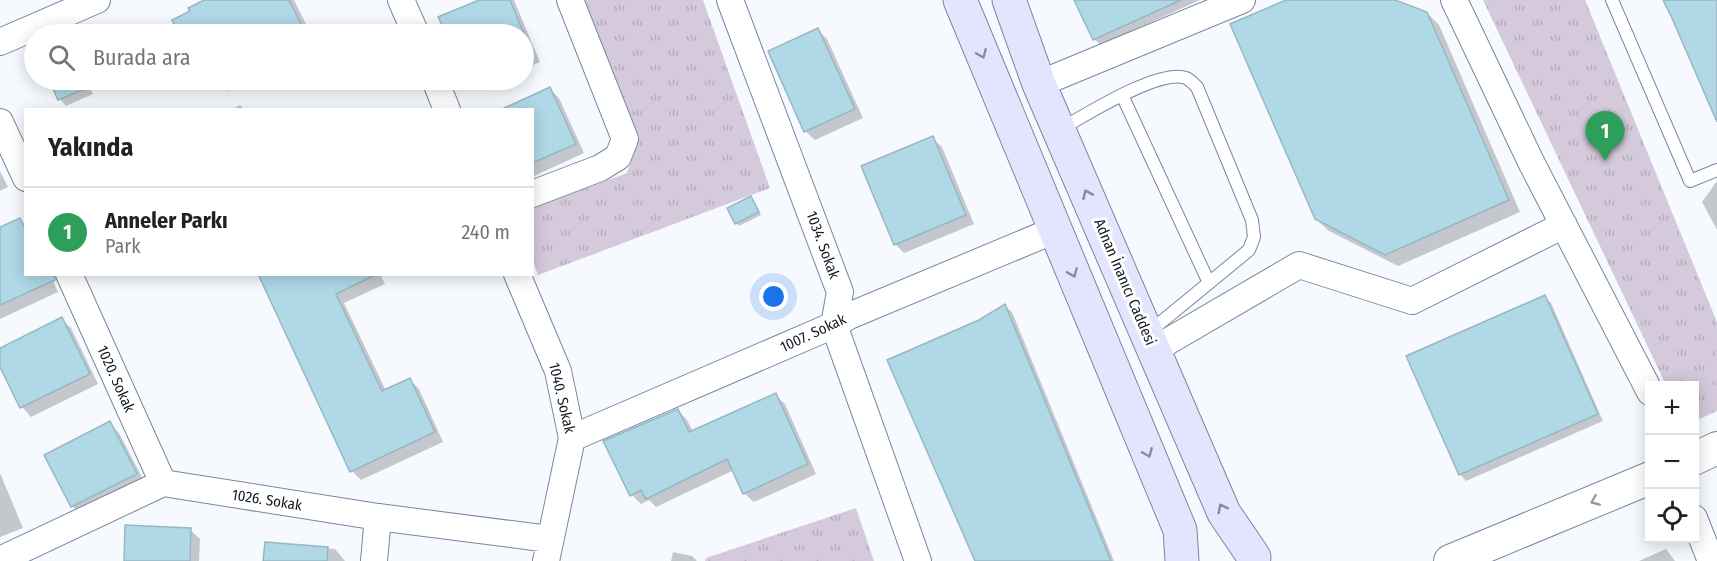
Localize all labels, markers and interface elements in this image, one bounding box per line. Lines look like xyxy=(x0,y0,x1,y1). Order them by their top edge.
search box xyxy=(24,24,534,90)
icon: search xyxy=(45,41,78,74)
text: Burada ara xyxy=(93,44,191,71)
one-way arrow xyxy=(975,48,987,59)
pin: 1 xyxy=(1586,112,1624,161)
text: Yakında xyxy=(48,132,133,163)
one-way arrow xyxy=(1082,189,1094,200)
text: Anneler Parkı xyxy=(105,207,228,234)
street label: 1034. Sokak xyxy=(802,209,844,281)
street label: Adnan İnanıcı Caddesi xyxy=(1090,216,1160,348)
text: 1 xyxy=(63,220,72,244)
text: 240 m xyxy=(461,220,510,244)
text: Park xyxy=(105,234,141,258)
one-way arrow xyxy=(1066,267,1078,278)
your location xyxy=(759,282,788,311)
street label: 1007. Sokak xyxy=(777,310,849,356)
street label: 1020. Sokak xyxy=(93,343,139,415)
street label: 1040. Sokak xyxy=(545,361,579,435)
map controls xyxy=(1645,381,1699,543)
button: + xyxy=(1645,381,1699,435)
button: − xyxy=(1645,435,1699,489)
one-way arrow xyxy=(1141,447,1153,458)
street label: 1026. Sokak xyxy=(231,486,303,514)
button: locate xyxy=(1645,489,1699,543)
one-way arrow xyxy=(1591,494,1602,506)
one-way arrow xyxy=(1218,504,1230,515)

